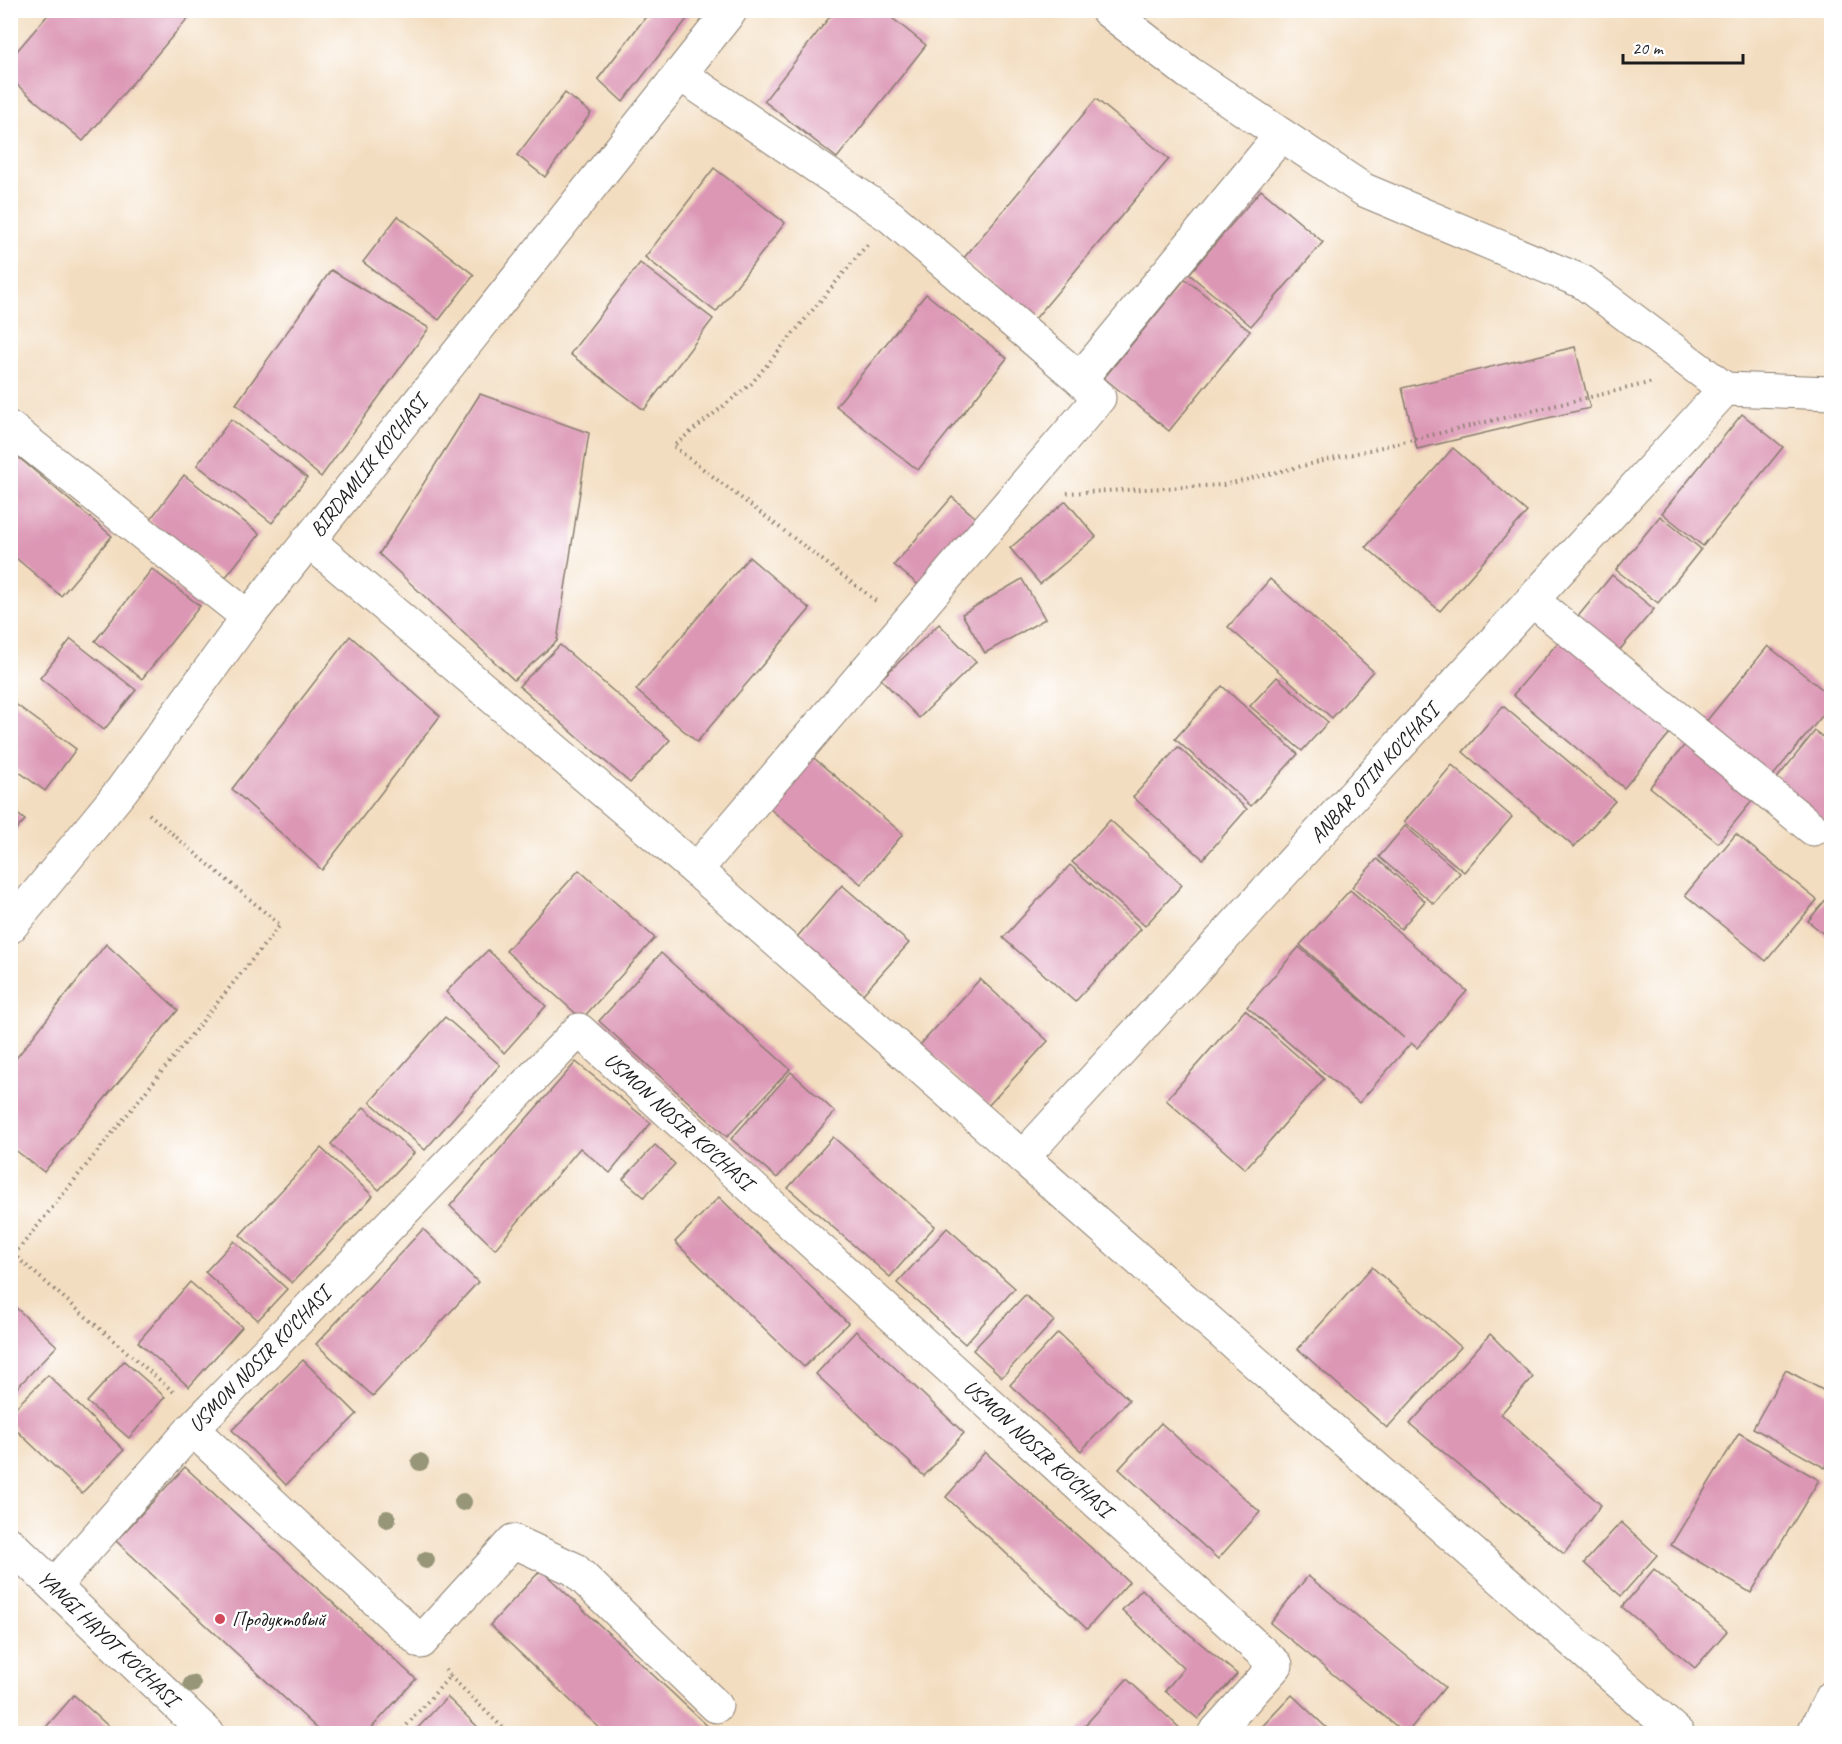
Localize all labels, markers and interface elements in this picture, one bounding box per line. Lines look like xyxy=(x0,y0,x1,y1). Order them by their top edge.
scale bar xyxy=(1623,27,1743,65)
text: 20 m xyxy=(1632,37,1665,59)
street label: BIRDAMLIK KO'CHASI xyxy=(304,386,435,542)
street label: ANBAR OTIN KO'CHASI xyxy=(1304,695,1447,848)
street label: USMON NOSIR KO'CHASI xyxy=(599,1047,762,1198)
street label: USMON NOSIR KO'CHASI xyxy=(183,1278,339,1437)
street label: USMON NOSIR KO'CHASI xyxy=(958,1374,1121,1526)
street label: YANGI HAYOT KO'CHASI xyxy=(32,1565,187,1715)
place label: Продуктовый xyxy=(232,1606,327,1632)
marker: Продуктовый xyxy=(213,1612,227,1626)

